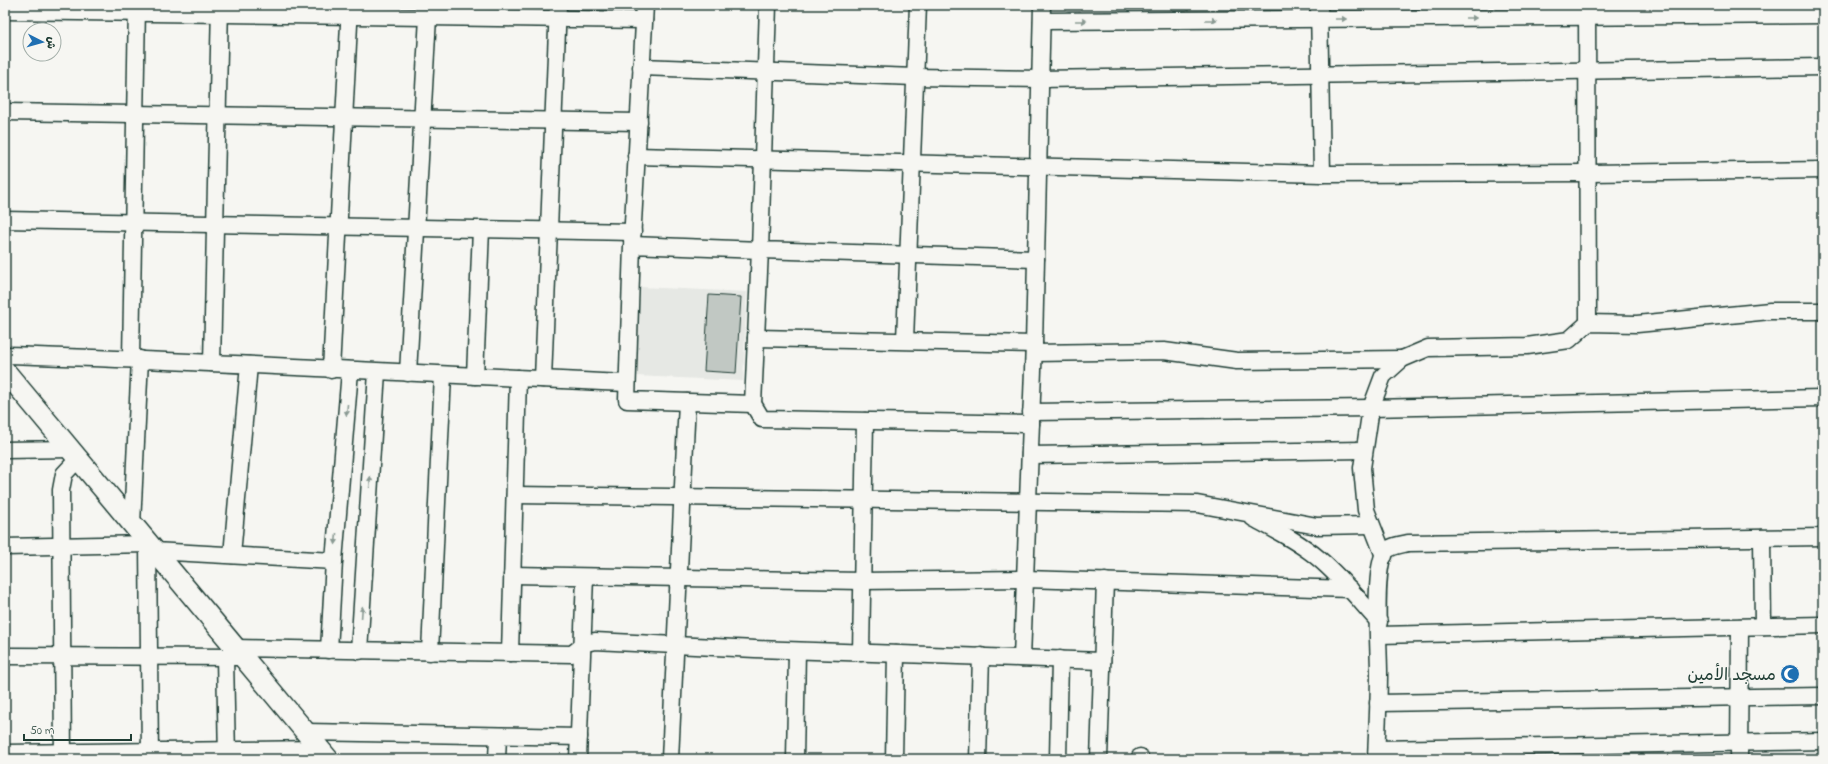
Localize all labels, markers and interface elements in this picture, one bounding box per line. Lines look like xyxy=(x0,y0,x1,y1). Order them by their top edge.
one-way arrow xyxy=(1465,15,1478,21)
one-way arrow xyxy=(1335,16,1348,22)
one-way arrow xyxy=(1205,17,1218,23)
one-way arrow xyxy=(1075,18,1088,24)
north arrow xyxy=(22,22,62,62)
text: ش xyxy=(42,36,60,50)
one-way arrow xyxy=(344,404,351,416)
one-way arrow xyxy=(366,476,373,488)
one-way arrow xyxy=(333,533,340,545)
one-way arrow xyxy=(358,606,365,618)
place label: مسجد الأمين xyxy=(1687,663,1776,688)
mosque icon: مسجد الأمين xyxy=(1779,663,1801,685)
scale bar xyxy=(24,716,131,742)
text: 50 m xyxy=(30,722,54,740)

